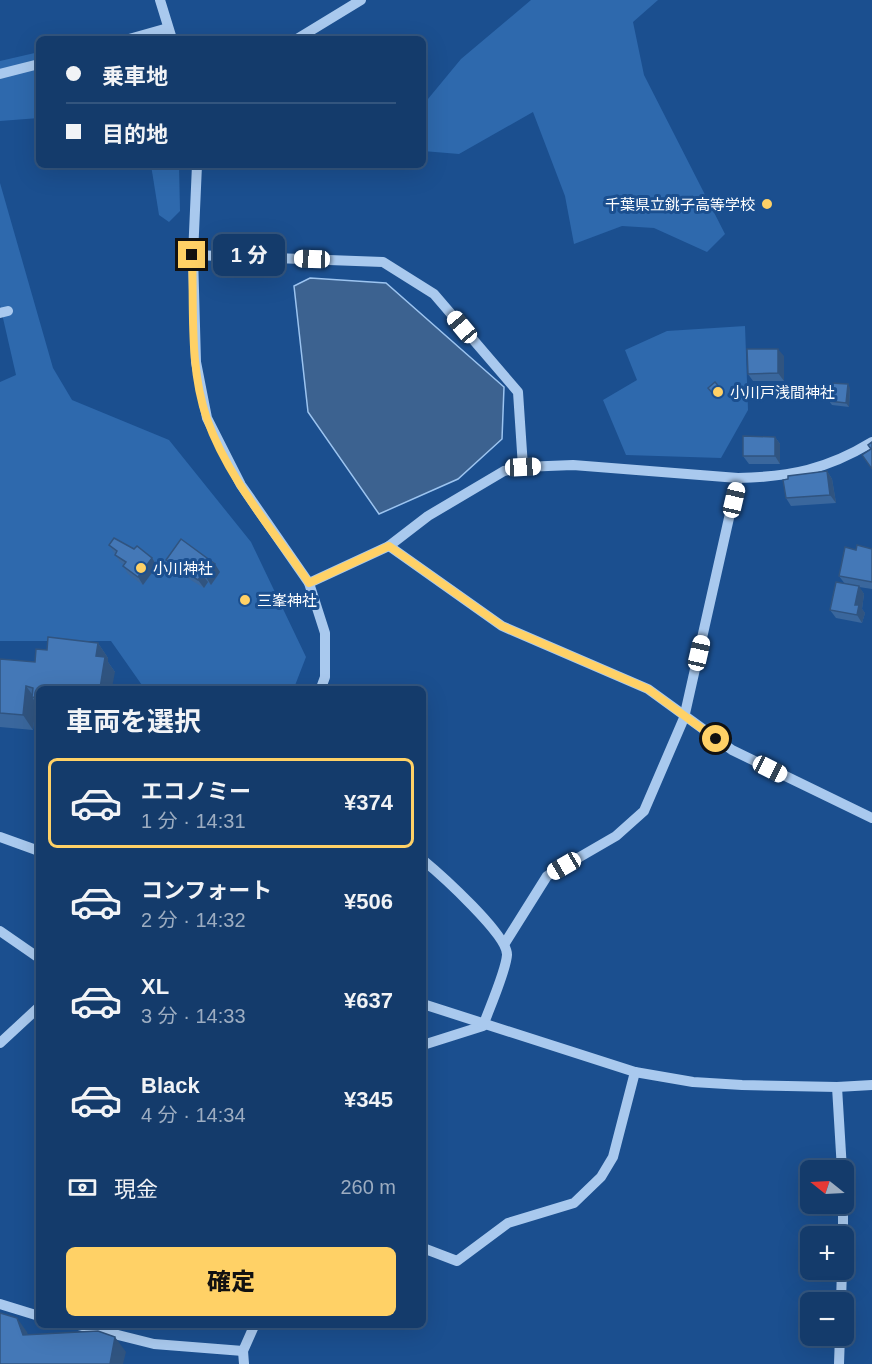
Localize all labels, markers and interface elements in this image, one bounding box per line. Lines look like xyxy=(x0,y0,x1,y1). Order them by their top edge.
text: 乗車地 xyxy=(102,64,168,89)
text: 目的地 xyxy=(102,122,168,147)
place label: 千葉県立銚子高等学校 xyxy=(605,196,755,213)
marker: 千葉県立銚子高等学校 xyxy=(760,197,774,211)
callout: 1 分 xyxy=(213,234,285,276)
route end xyxy=(178,241,205,268)
text: 1 分 xyxy=(231,244,267,266)
car xyxy=(294,249,330,269)
car xyxy=(444,307,480,347)
place label: 小川戸浅間神社 xyxy=(730,384,835,401)
marker: 小川戸浅間神社 xyxy=(711,385,725,399)
car xyxy=(505,457,541,477)
car xyxy=(721,480,747,520)
place label: 小川神社 xyxy=(153,560,213,577)
marker: 小川神社 xyxy=(134,561,148,575)
place label: 三峯神社 xyxy=(257,592,317,609)
marker: 三峯神社 xyxy=(238,593,252,607)
car xyxy=(686,633,712,673)
text: 車両を選択 xyxy=(66,707,201,737)
route start xyxy=(702,725,729,752)
car xyxy=(750,753,790,785)
icon: car xyxy=(69,776,123,830)
text: エコノミー xyxy=(141,779,251,804)
text: ¥374 xyxy=(344,790,393,815)
text: 1 分 · 14:31 xyxy=(141,810,246,832)
car xyxy=(544,849,584,883)
icon: car xyxy=(69,875,123,929)
text: コンフォート xyxy=(141,878,272,903)
text: ¥506 xyxy=(344,889,393,914)
text: 2 分 · 14:32 xyxy=(141,909,246,931)
icon: car xyxy=(69,974,123,1028)
text: XL xyxy=(141,974,169,999)
text: ¥637 xyxy=(344,988,393,1013)
text: 3 分 · 14:33 xyxy=(141,1005,246,1027)
icon: car xyxy=(69,1073,123,1127)
text: Black xyxy=(141,1073,200,1098)
text: ¥345 xyxy=(344,1087,393,1112)
text: 4 分 · 14:34 xyxy=(141,1104,246,1126)
north arrow xyxy=(800,1160,854,1214)
map controls xyxy=(800,1160,854,1346)
icon: cash xyxy=(66,1171,99,1204)
text: 260 m xyxy=(340,1176,396,1198)
text: 現金 xyxy=(114,1177,158,1202)
button: + xyxy=(800,1226,854,1280)
button: 確定 xyxy=(66,1247,396,1316)
button: − xyxy=(800,1292,854,1346)

